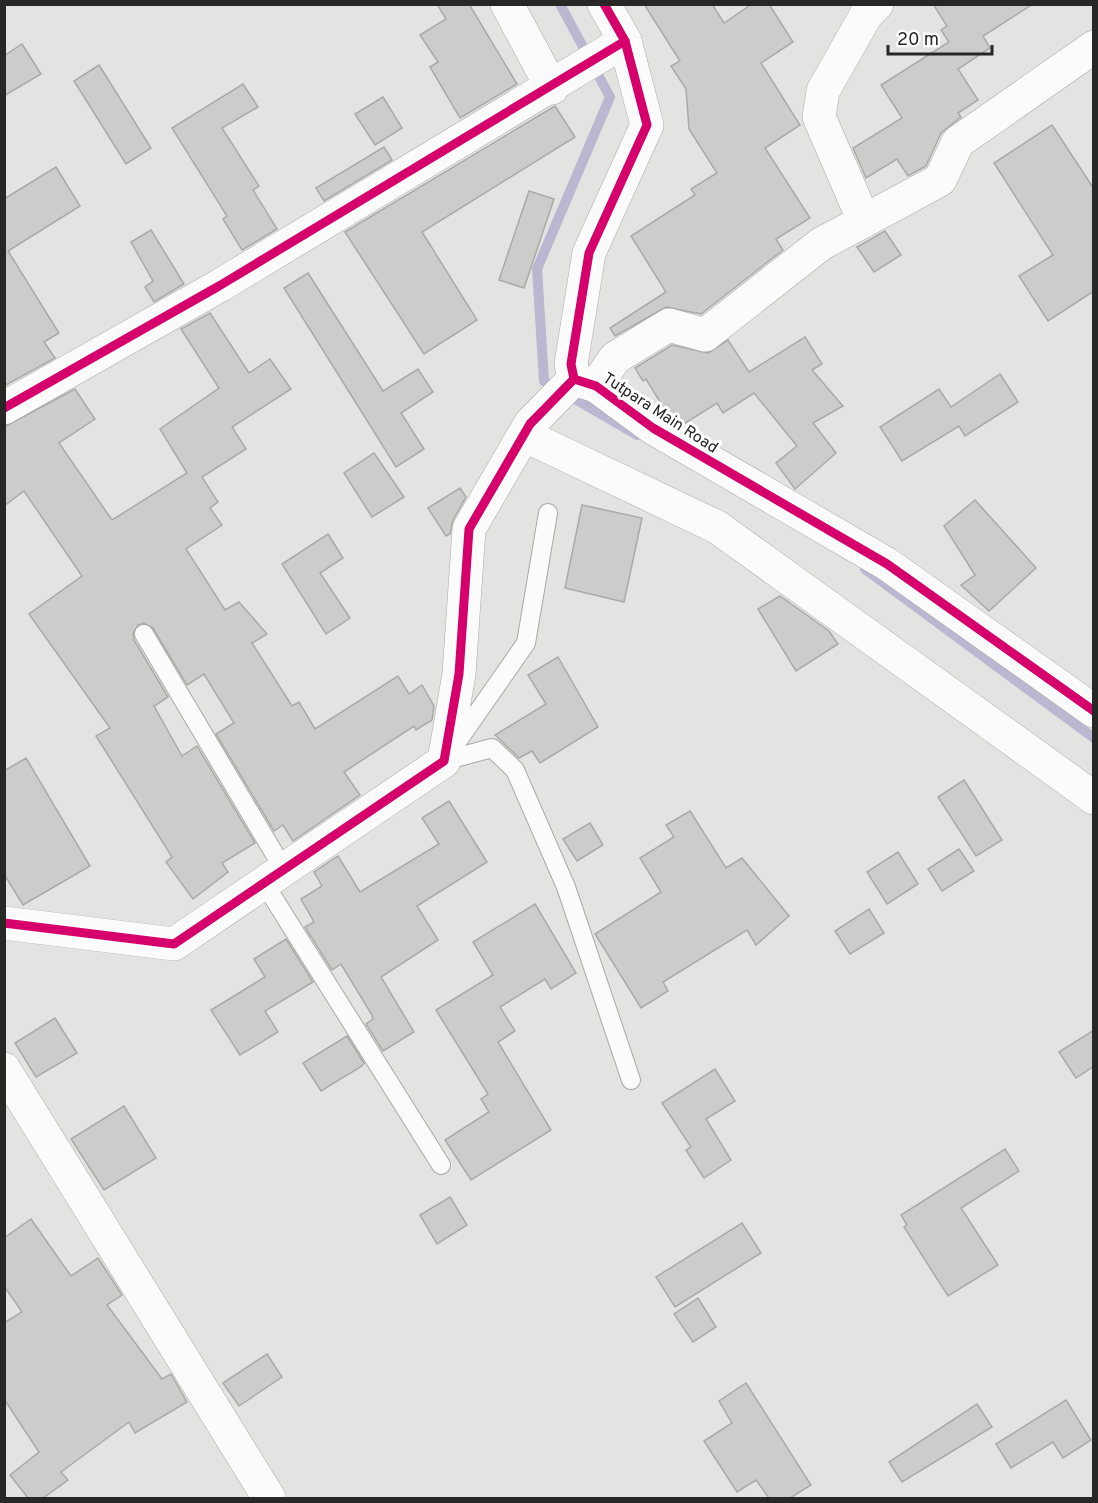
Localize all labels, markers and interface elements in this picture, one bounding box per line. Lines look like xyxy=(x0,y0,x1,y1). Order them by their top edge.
scale bar xyxy=(888,18,992,56)
text: 20 m xyxy=(897,29,939,52)
street label: Tutpara Main Road xyxy=(598,369,721,458)

